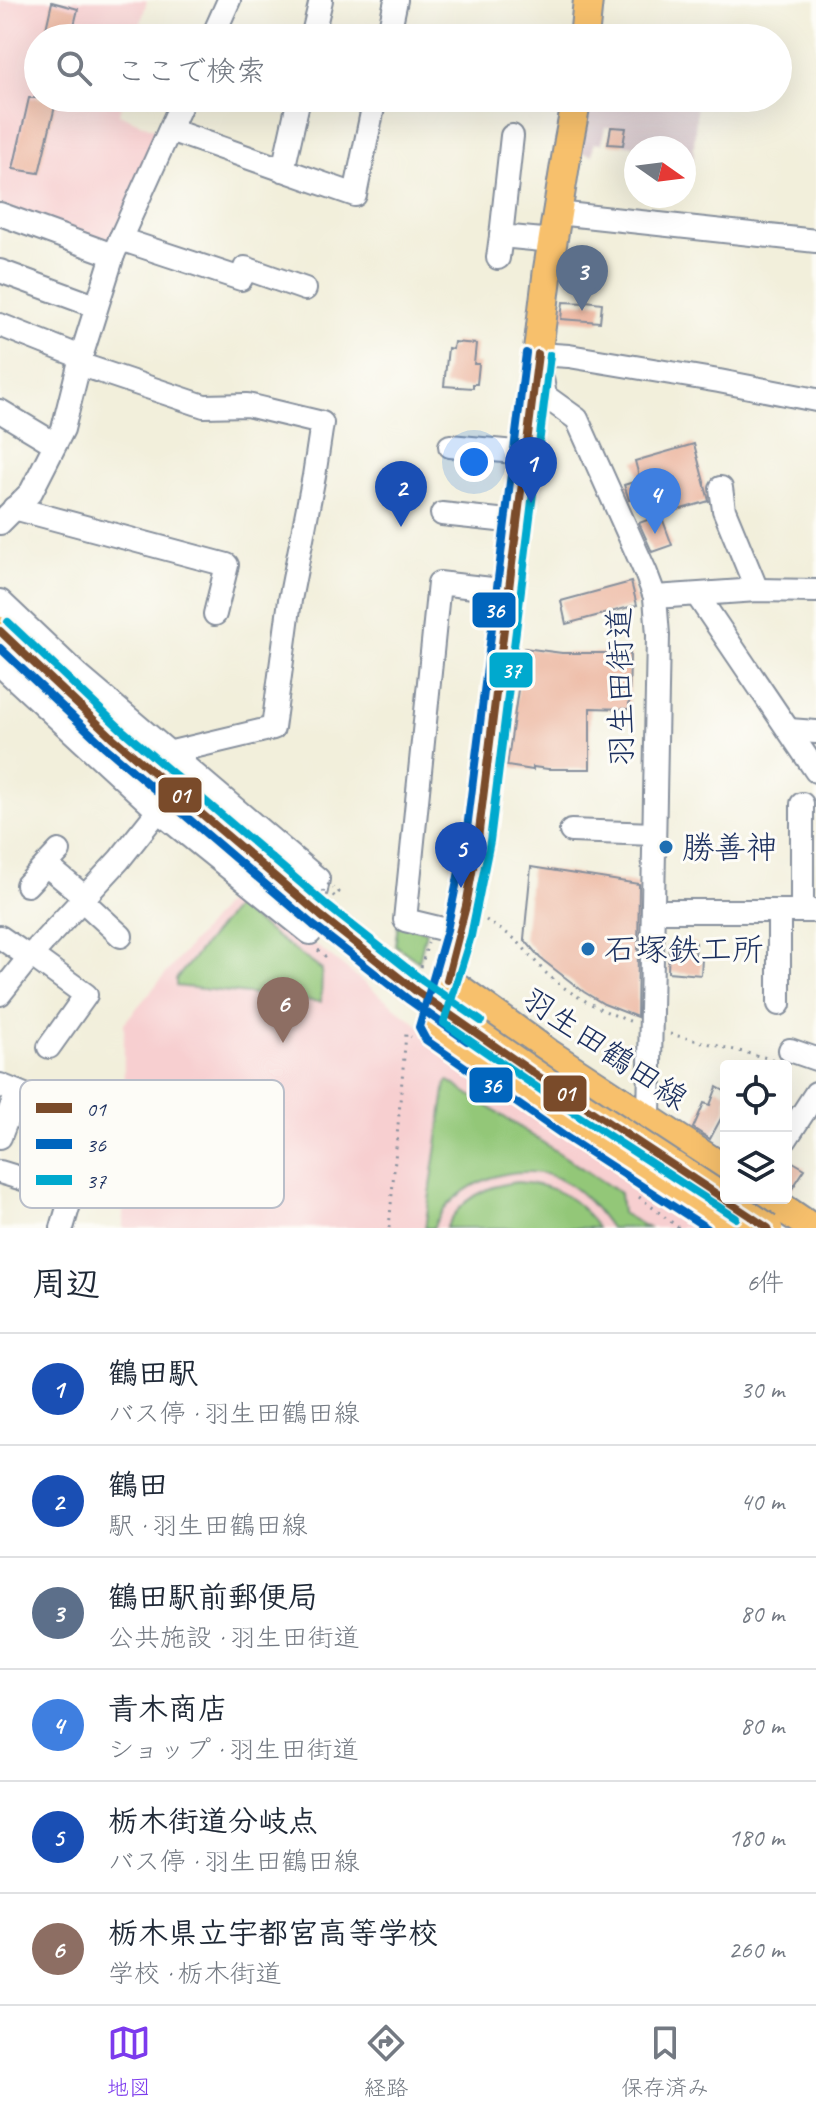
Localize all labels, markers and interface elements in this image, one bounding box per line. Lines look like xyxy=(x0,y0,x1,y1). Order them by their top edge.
search box xyxy=(24,24,792,112)
icon: search xyxy=(52,46,96,90)
text: ここで検索 xyxy=(116,52,266,90)
north arrow xyxy=(624,136,696,208)
pin: 3 xyxy=(556,245,608,311)
pin: 1 xyxy=(505,437,557,503)
your location xyxy=(454,442,494,482)
pin: 2 xyxy=(375,461,427,527)
pin: 4 xyxy=(629,468,681,534)
line badge: 36 xyxy=(471,591,517,629)
text: 36 xyxy=(484,597,506,625)
street label: 羽生田街道 xyxy=(599,607,642,767)
line badge: 37 xyxy=(488,651,534,689)
text: 37 xyxy=(501,657,523,685)
line badge: 01 xyxy=(157,776,203,814)
text: 01 xyxy=(170,782,192,810)
pin: 5 xyxy=(435,822,487,888)
place label: 勝善神 xyxy=(682,827,778,868)
marker: 勝善神 xyxy=(657,838,675,856)
place label: 石塚鉄工所 xyxy=(604,929,764,970)
marker: 石塚鉄工所 xyxy=(579,940,597,958)
pin: 6 xyxy=(257,977,309,1043)
street label: 羽生田鶴田線 xyxy=(514,978,696,1119)
map controls xyxy=(720,1060,792,1204)
button: locate xyxy=(720,1060,792,1132)
line badge: 36 xyxy=(468,1066,514,1104)
text: 36 xyxy=(481,1072,503,1100)
line badge: 01 xyxy=(542,1074,588,1113)
legend xyxy=(20,1080,284,1208)
text: 01 xyxy=(555,1080,577,1108)
text: 01 xyxy=(86,1095,107,1123)
text: 36 xyxy=(86,1131,107,1159)
button: layers xyxy=(720,1132,792,1204)
text: 37 xyxy=(86,1167,107,1195)
text: 周辺 xyxy=(32,1262,100,1305)
text: 6件 xyxy=(746,1266,784,1299)
text: 鶴田駅 xyxy=(108,1354,198,1392)
text: 1 xyxy=(52,1373,64,1406)
text: 30 m xyxy=(740,1373,784,1406)
text: バス停 · 羽生田鶴田線 xyxy=(108,1397,359,1430)
text: 鶴田 xyxy=(108,1466,168,1504)
text: 2 xyxy=(52,1485,64,1518)
text: 40 m xyxy=(740,1485,784,1518)
text: 駅 · 羽生田鶴田線 xyxy=(108,1509,307,1542)
text: 鶴田駅前郵便局 xyxy=(108,1578,318,1616)
text: 3 xyxy=(52,1597,64,1630)
text: 80 m xyxy=(740,1597,784,1630)
text: 公共施設 · 羽生田街道 xyxy=(108,1621,359,1654)
text: 青木商店 xyxy=(108,1690,228,1728)
text: 4 xyxy=(52,1709,64,1742)
text: 80 m xyxy=(740,1709,784,1742)
text: ショップ · 羽生田街道 xyxy=(108,1733,358,1766)
text: 栃木街道分岐点 xyxy=(108,1802,318,1840)
text: 5 xyxy=(52,1821,64,1854)
text: 180 m xyxy=(728,1821,784,1854)
text: バス停 · 羽生田鶴田線 xyxy=(108,1845,359,1878)
text: 栃木県立宇都宮高等学校 xyxy=(108,1914,438,1952)
text: 6 xyxy=(52,1933,64,1966)
text: 260 m xyxy=(728,1933,784,1966)
text: 学校 · 栃木街道 xyxy=(108,1957,281,1990)
tab: 地図 xyxy=(107,2021,151,2102)
tab: 経路 xyxy=(364,2021,408,2102)
tab: 保存済み xyxy=(621,2021,709,2102)

